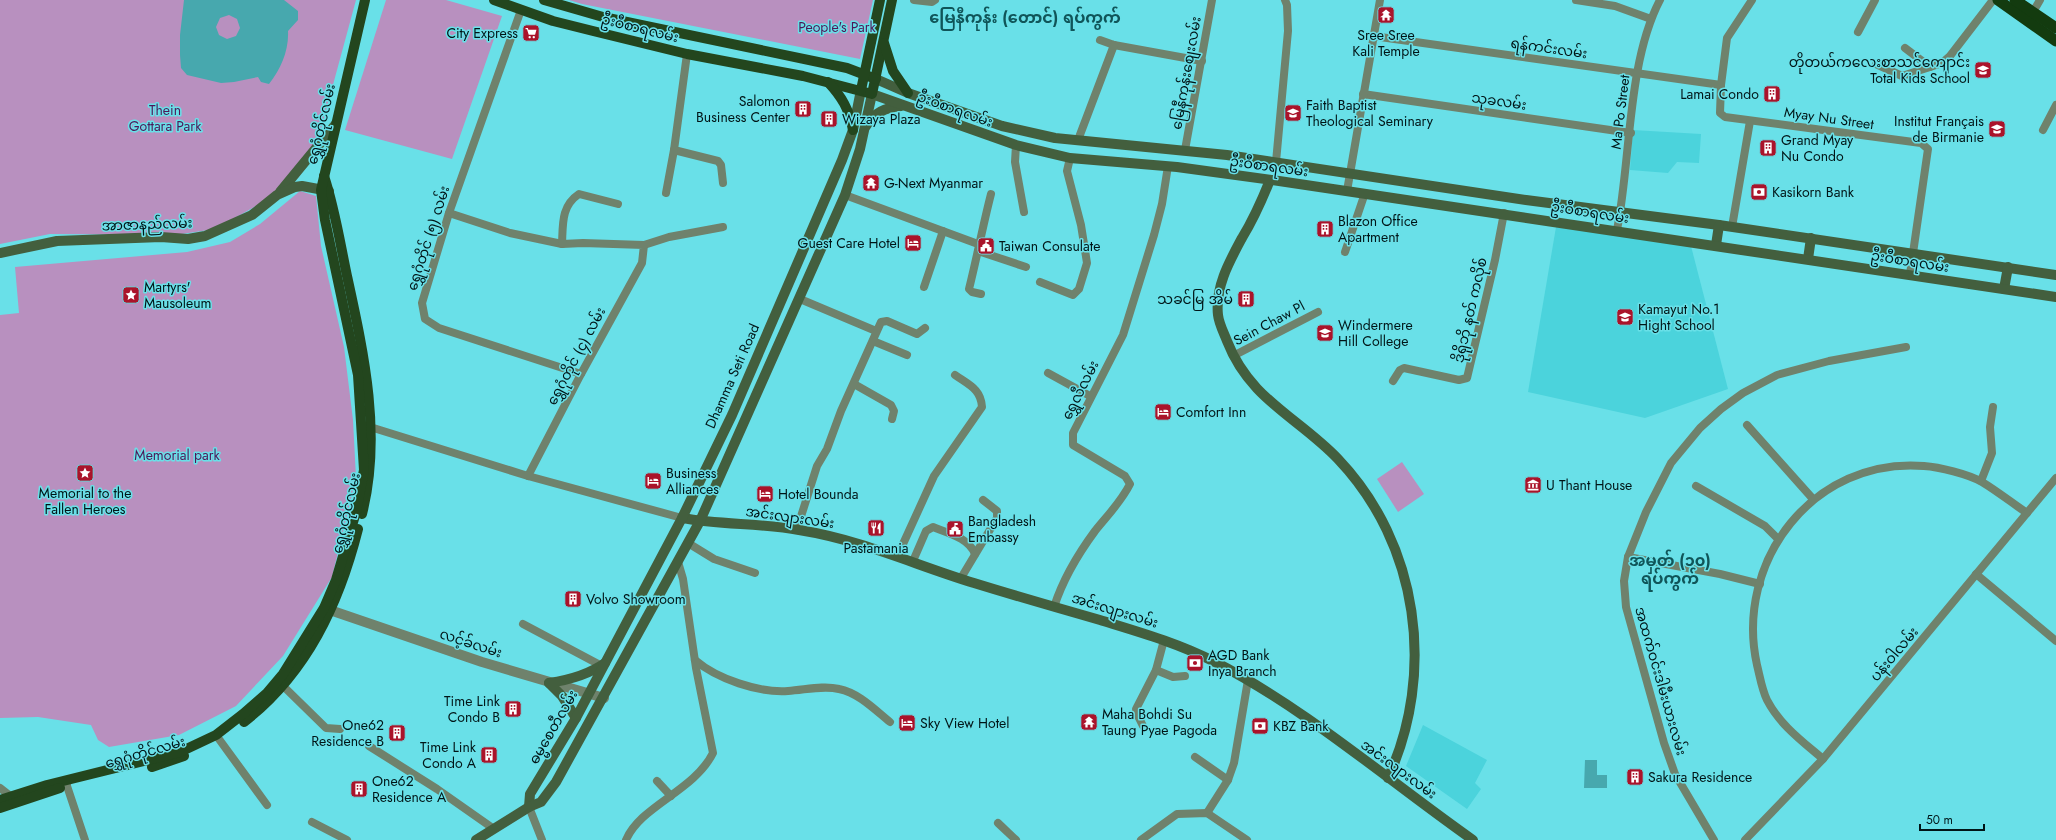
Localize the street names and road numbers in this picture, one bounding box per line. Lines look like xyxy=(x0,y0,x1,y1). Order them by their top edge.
street label: ဦးဝီစာရလမ်း xyxy=(599,9,681,49)
street label: မြေနီကုန်းစျေးလမ်း xyxy=(1166,15,1208,131)
street label: ရန်ကင်းလမ်း xyxy=(1509,33,1589,65)
street label: Ma Po Street xyxy=(1606,73,1635,150)
street label: ရွှေဂုံတိုင်လမ်း xyxy=(302,82,342,167)
street label: ဦးဝီစာရလမ်း xyxy=(914,86,996,134)
street label: သုခလမ်း xyxy=(1470,87,1528,117)
street label: Myay Nu Street xyxy=(1783,102,1876,134)
street label: ဦးဝီစာရလမ်း xyxy=(1228,151,1310,183)
street label: ရွှေဂုံတိုင် (၅) လမ်း xyxy=(402,183,456,294)
street label: ဦးဝီစာရလမ်း xyxy=(1549,196,1631,230)
street label: အာဇာနည်လမ်း xyxy=(101,212,193,238)
street label: ဦးဝီစာရလမ်း xyxy=(1869,245,1951,279)
street label: ဒိုရိုဘို နတ် ကလိုစ် xyxy=(1448,255,1494,365)
street label: Sein Chaw Pl xyxy=(1230,296,1308,350)
street label: ရွှေဂုံတိုင် (၄) လမ်း xyxy=(542,303,612,409)
street label: Dhamma Seti Road xyxy=(700,320,764,432)
street label: ရွှေလီလမ်း xyxy=(1057,357,1105,424)
street label: ရွှေဂုံတိုင်လမ်း xyxy=(327,471,367,556)
street label: အင်းလျားလမ်း xyxy=(744,501,836,535)
street label: အင်းလျားလမ်း xyxy=(1069,587,1161,635)
street label: အထက်ဝင်းဒါမီးယားလမ်း xyxy=(1630,604,1692,758)
street label: ပန်းဝါလမ်း xyxy=(1865,622,1924,687)
street label: လင့်ခ်လမ်း xyxy=(437,624,505,662)
street label: ဓမ္မစေတီလမ်း xyxy=(524,686,584,769)
street label: ရွှေဂုံတိုင်လမ်း xyxy=(103,731,188,775)
street label: အင်းလျားလမ်း xyxy=(1356,735,1441,805)

